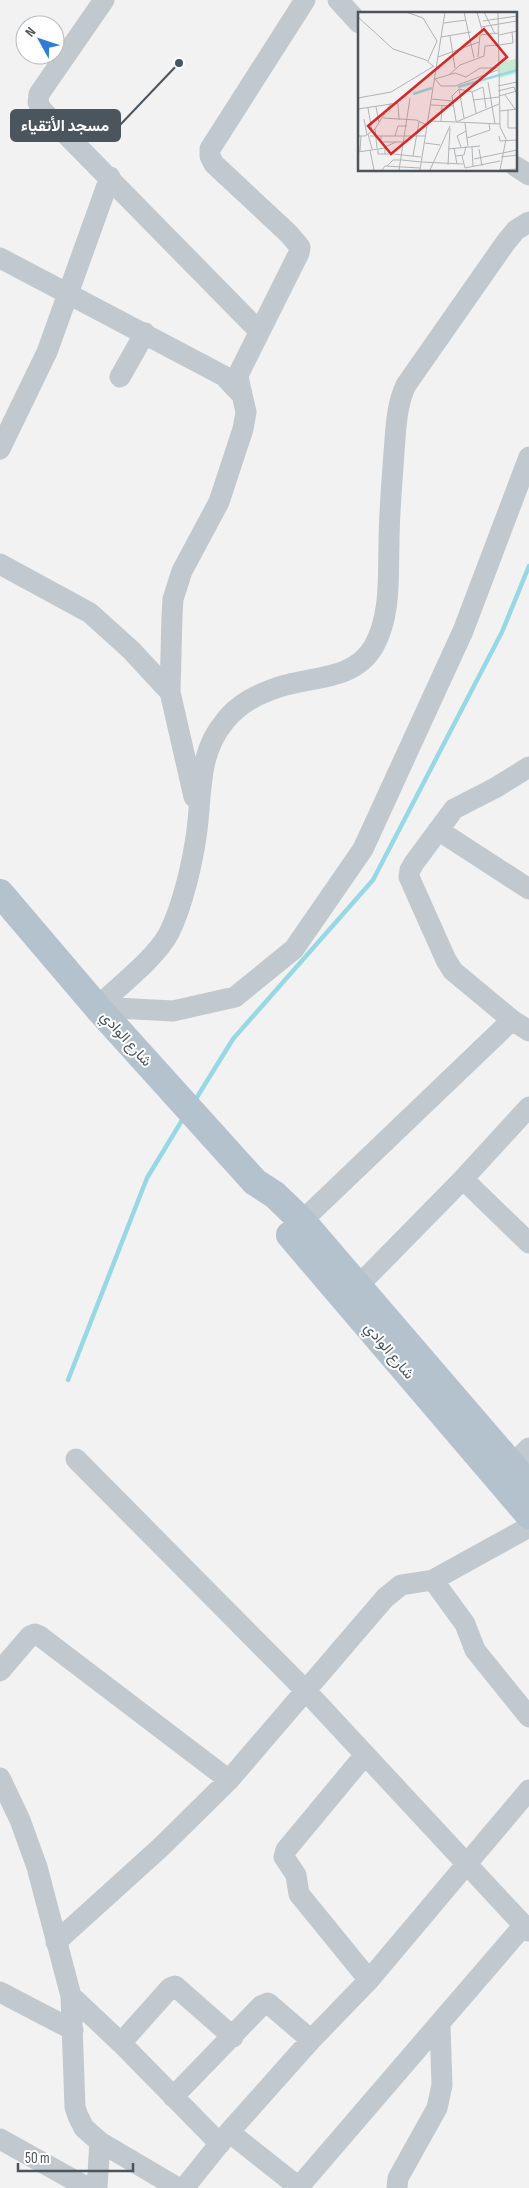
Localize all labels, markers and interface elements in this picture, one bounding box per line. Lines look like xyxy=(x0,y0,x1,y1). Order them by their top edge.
inset map xyxy=(358,12,516,171)
north arrow xyxy=(15,15,65,65)
text: N xyxy=(22,24,39,40)
callout: مسجد الأتقياء xyxy=(11,110,120,141)
text: مسجد الأتقياء xyxy=(21,116,110,136)
street label: شارع الوادي xyxy=(94,1007,156,1073)
street label: شارع الوادي xyxy=(357,1319,418,1385)
scale bar xyxy=(18,2140,132,2172)
text: 50 m xyxy=(25,2149,50,2168)

